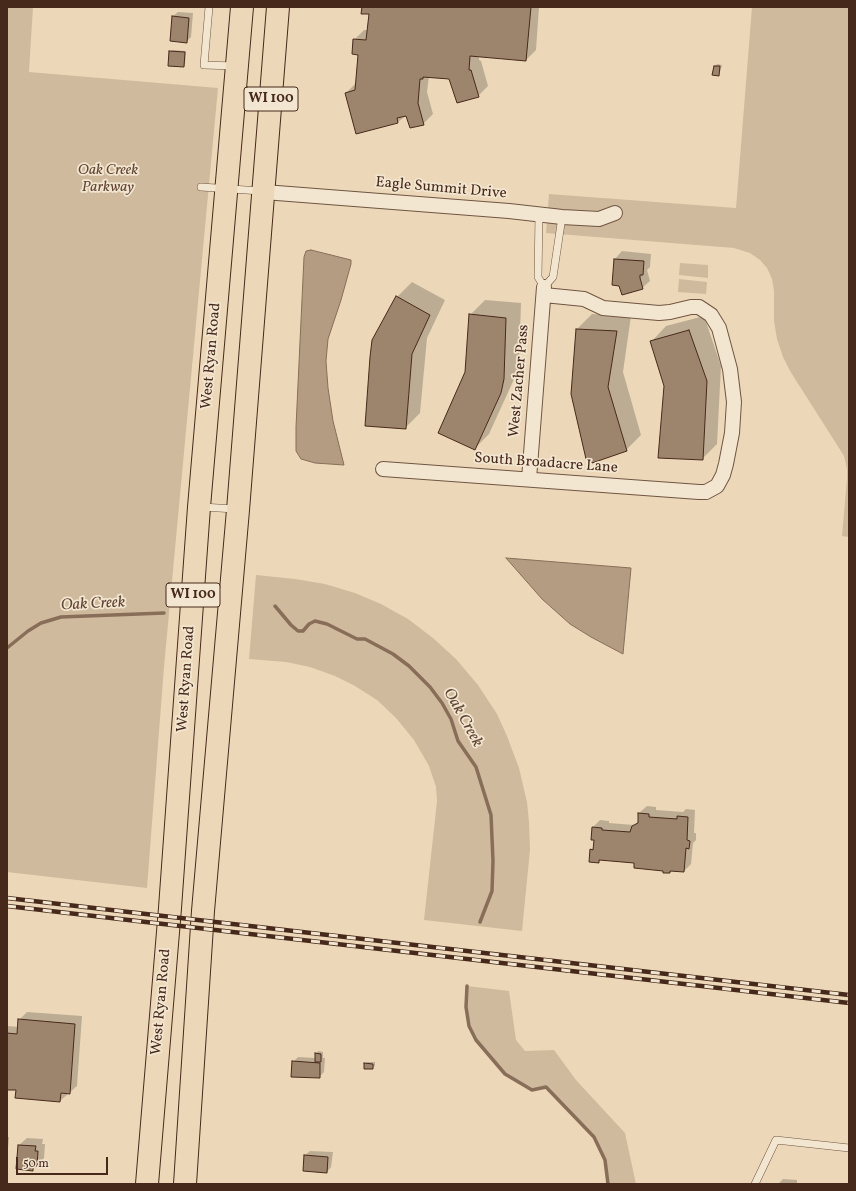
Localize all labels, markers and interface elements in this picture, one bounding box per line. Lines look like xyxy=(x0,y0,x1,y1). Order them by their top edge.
road number: WI 100 xyxy=(244,87,298,111)
park label: Oak Creek Parkway xyxy=(78,162,138,197)
street label: Eagle Summit Drive xyxy=(375,174,507,204)
street label: West Ryan Road xyxy=(198,302,226,410)
street label: West Zacher Pass xyxy=(506,324,534,438)
street label: South Broadacre Lane xyxy=(474,450,618,478)
road number: WI 100 xyxy=(166,583,220,607)
water label: Oak Creek xyxy=(60,594,126,616)
street label: West Ryan Road xyxy=(174,625,200,733)
water label: Oak Creek xyxy=(438,685,486,751)
street label: West Ryan Road xyxy=(148,948,176,1056)
scale bar xyxy=(18,1149,110,1175)
text: 50 m xyxy=(23,1156,49,1172)

